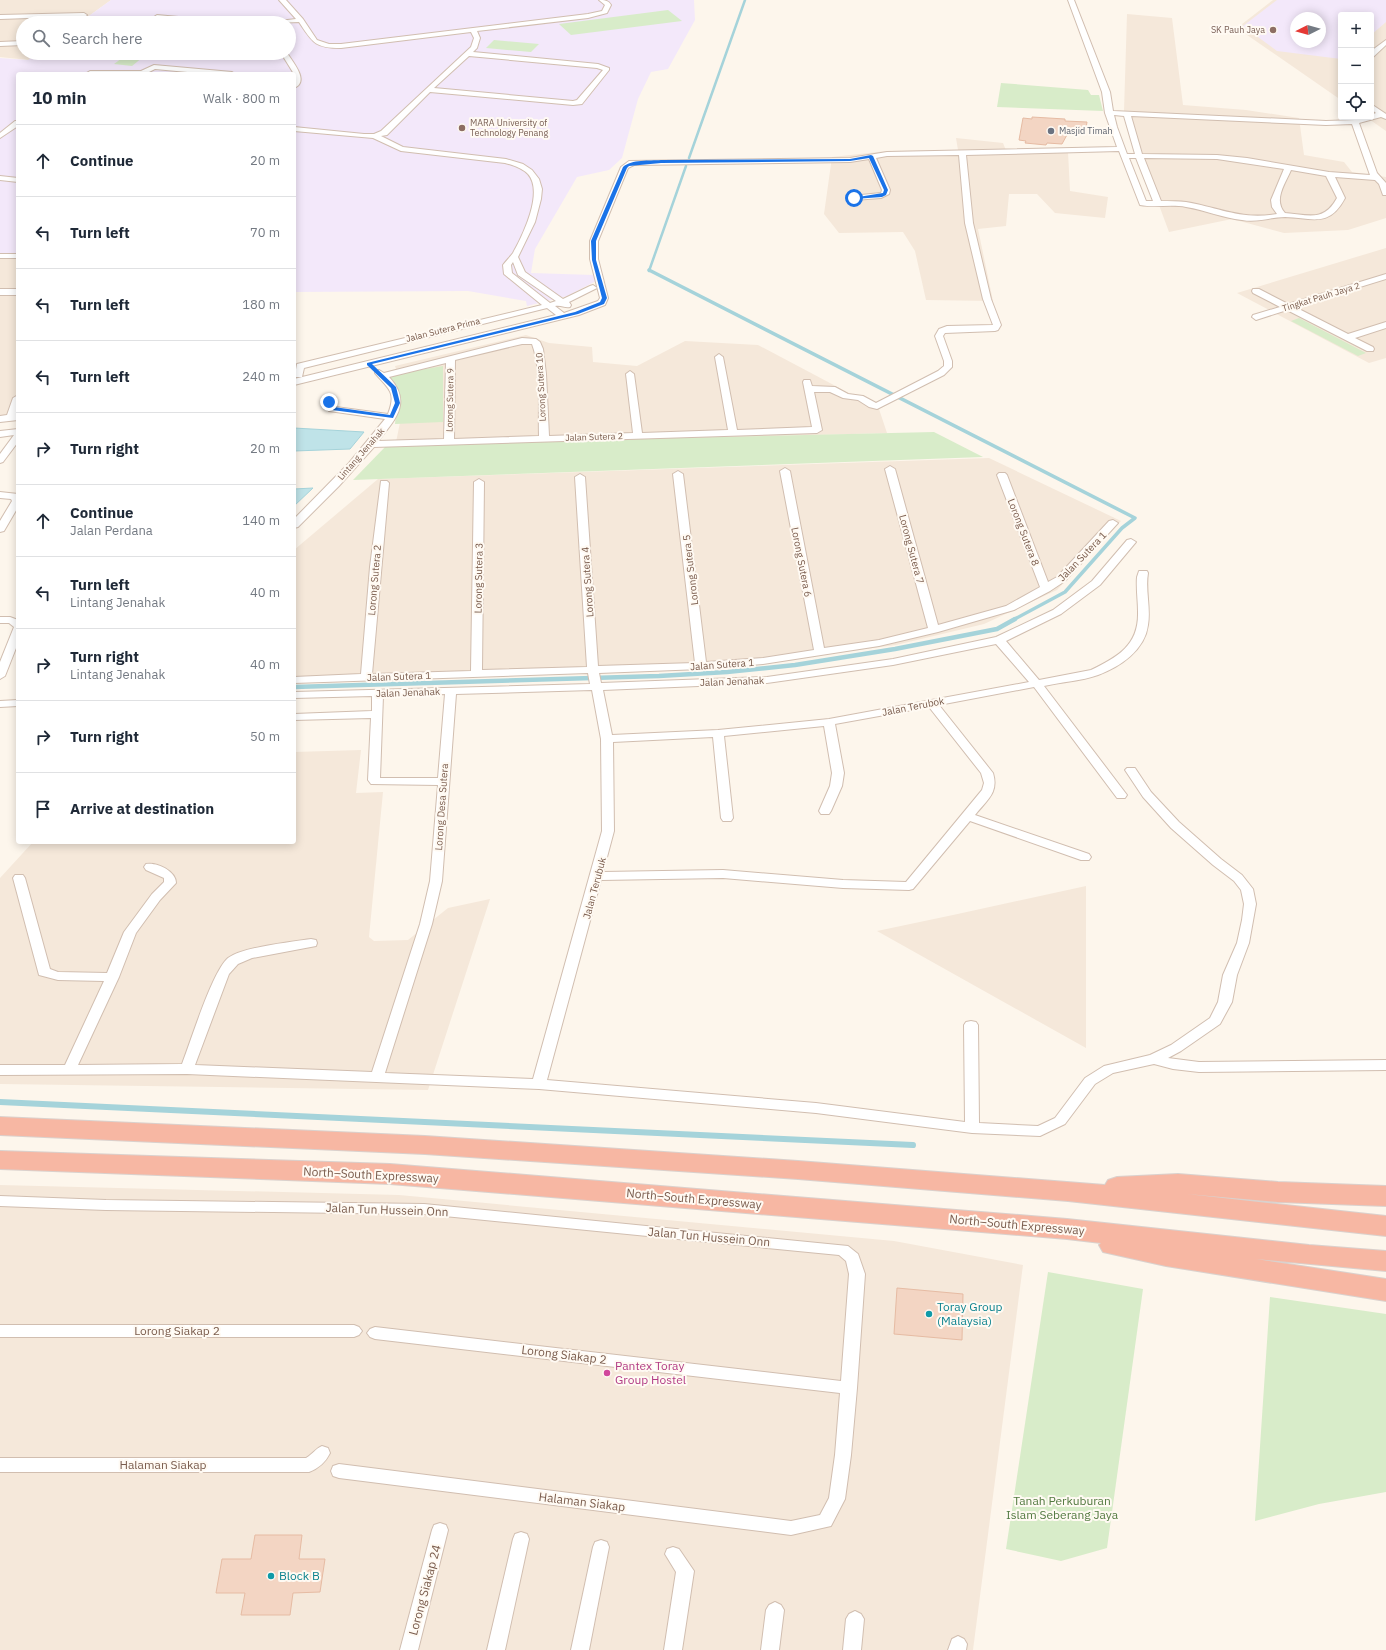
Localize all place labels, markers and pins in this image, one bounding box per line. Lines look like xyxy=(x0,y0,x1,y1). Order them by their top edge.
place label: SK Pauh Jaya xyxy=(1211,24,1265,35)
marker: SK Pauh Jaya xyxy=(1268,25,1278,35)
place label: MARA University of Technology Penang xyxy=(470,117,548,138)
marker: MARA University of Technology Penang xyxy=(457,123,467,133)
place label: Masjid Timah xyxy=(1059,125,1113,136)
marker: Masjid Timah xyxy=(1046,126,1056,136)
place label: Toray Group (Malaysia) xyxy=(937,1299,1003,1328)
marker: Toray Group (Malaysia) xyxy=(924,1309,934,1319)
place label: Pantex Toray Group Hostel xyxy=(615,1358,686,1387)
marker: Pantex Toray Group Hostel xyxy=(602,1368,612,1378)
place label: Block B xyxy=(279,1568,320,1583)
marker: Block B xyxy=(266,1571,276,1581)

